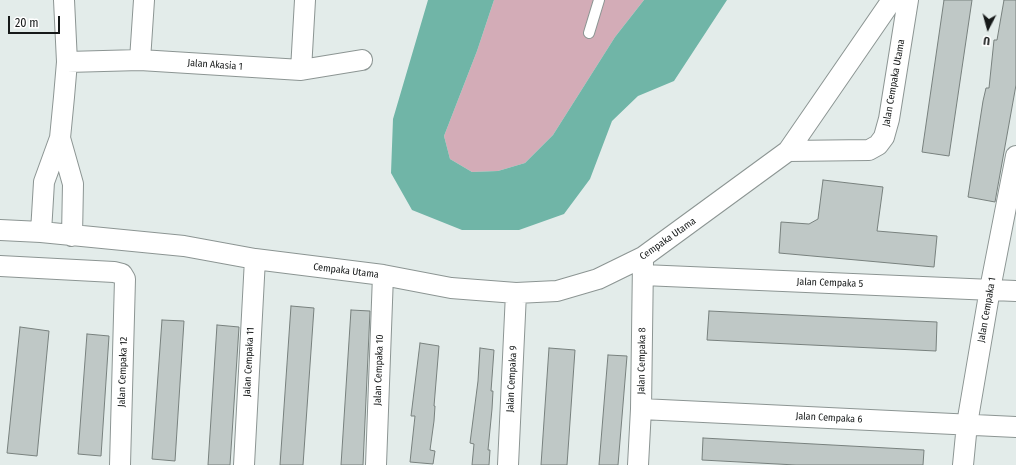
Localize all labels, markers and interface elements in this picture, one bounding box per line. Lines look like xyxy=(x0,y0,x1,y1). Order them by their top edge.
scale bar xyxy=(10,8,62,34)
north arrow xyxy=(968,8,1008,48)
text: 20 m xyxy=(15,16,39,30)
text: U xyxy=(983,34,991,47)
street label: Jalan Cempaka Utama xyxy=(880,38,908,128)
street label: Jalan Akasia 1 xyxy=(187,57,243,73)
street label: Cempaka Utama xyxy=(638,215,698,263)
street label: Cempaka Utama xyxy=(313,261,379,281)
street label: Jalan Cempaka 5 xyxy=(796,276,864,290)
street label: Jalan Cempaka 1 xyxy=(975,276,999,344)
street label: Jalan Cempaka 11 xyxy=(241,327,257,397)
street label: Jalan Cempaka 8 xyxy=(635,327,649,395)
street label: Jalan Cempaka 10 xyxy=(372,334,386,406)
street label: Jalan Cempaka 12 xyxy=(116,337,130,407)
street label: Jalan Cempaka 9 xyxy=(504,345,520,413)
street label: Jalan Cempaka 6 xyxy=(795,410,863,426)

